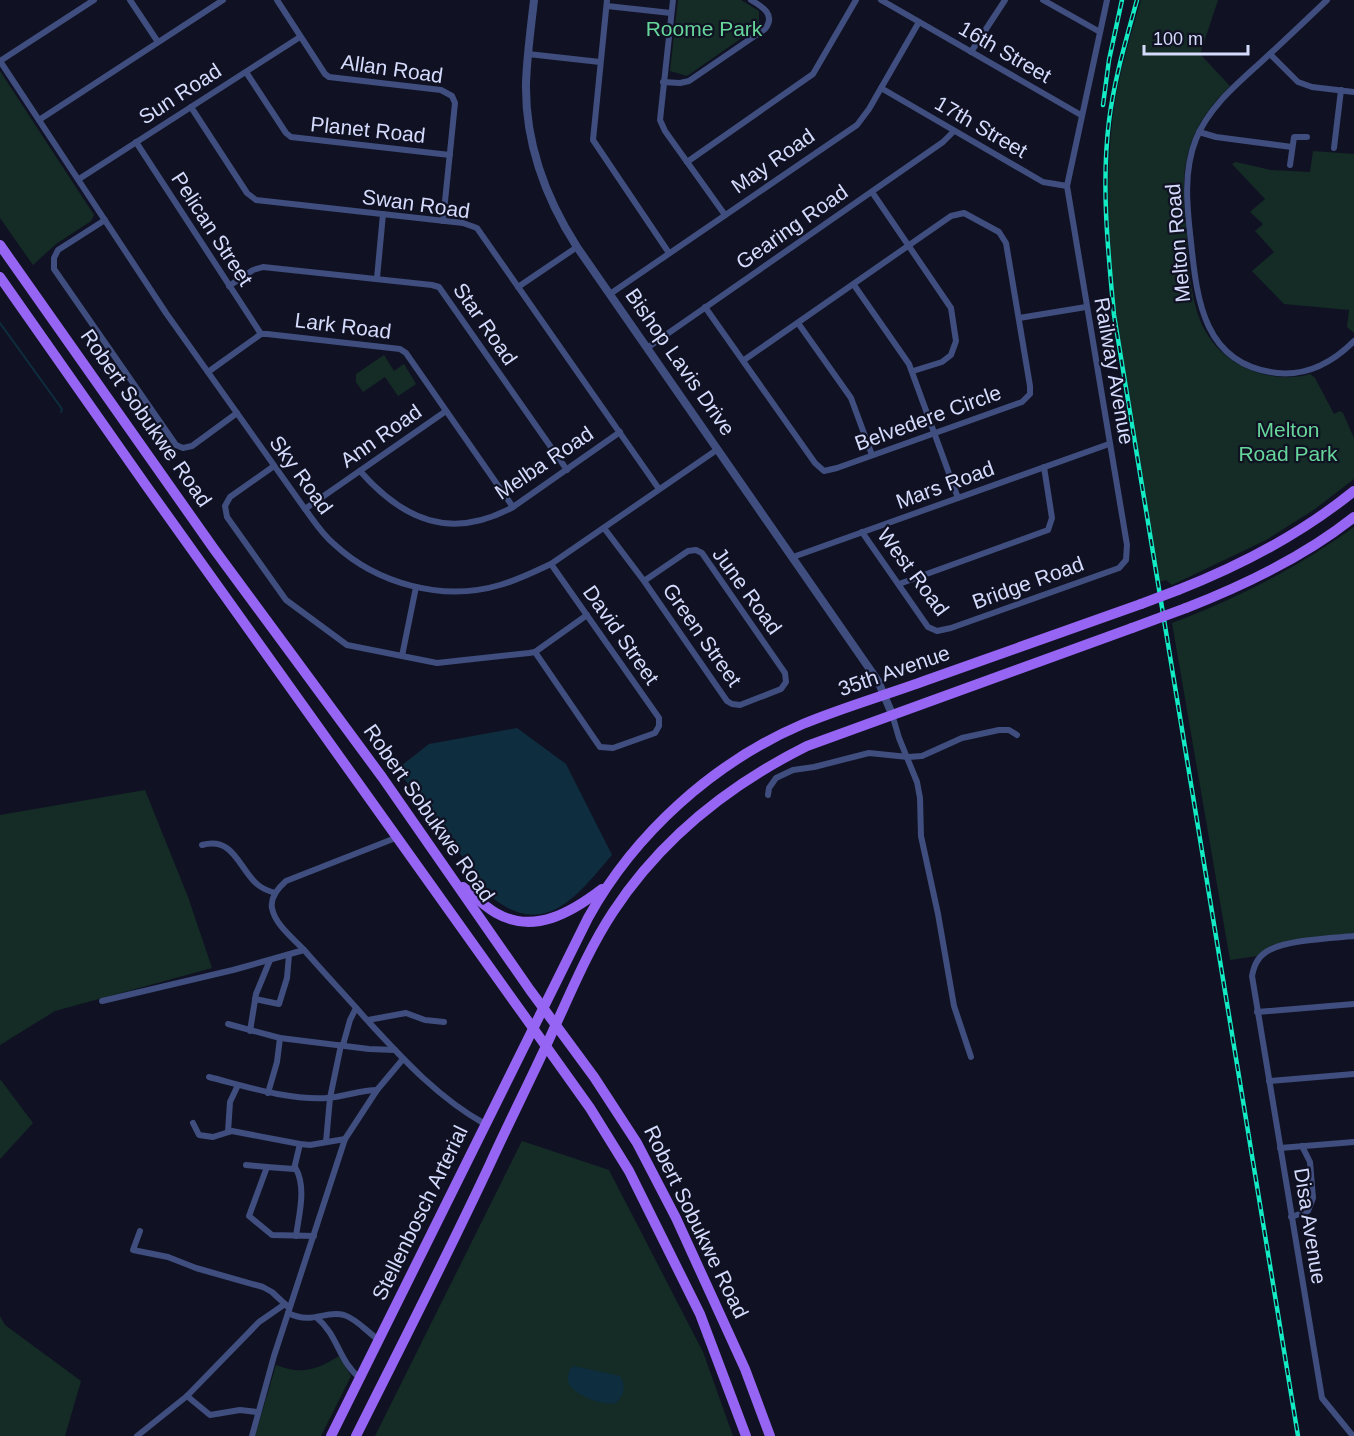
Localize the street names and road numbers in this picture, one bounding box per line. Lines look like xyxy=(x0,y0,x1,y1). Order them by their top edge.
street label: 16th Street xyxy=(955,16,1056,87)
street label: Allan Road xyxy=(340,50,445,87)
street label: Sun Road xyxy=(134,58,225,129)
street label: 17th Street xyxy=(931,91,1032,162)
street label: Planet Road xyxy=(309,112,427,147)
street label: May Road xyxy=(727,124,819,197)
street label: Pelican Street xyxy=(167,168,258,290)
street label: Gearing Road xyxy=(732,180,852,274)
street label: Melton Road xyxy=(1161,183,1194,303)
street label: Swan Road xyxy=(361,185,471,222)
street label: Star Road xyxy=(449,278,522,369)
street label: Bishop Lavis Drive xyxy=(621,284,740,440)
street label: Railway Avenue xyxy=(1090,296,1139,446)
street label: Lark Road xyxy=(294,308,393,343)
street label: Robert Sobukwe Road xyxy=(76,325,216,511)
street label: Belvedere Circle xyxy=(852,380,1004,455)
street label: Ann Road xyxy=(336,399,426,472)
street label: Melba Road xyxy=(490,421,597,504)
street label: Sky Road xyxy=(265,431,337,518)
street label: Mars Road xyxy=(893,456,997,513)
street label: West Road xyxy=(873,523,954,620)
street label: June Road xyxy=(708,543,787,639)
street label: Bridge Road xyxy=(969,552,1087,613)
street label: Green Street xyxy=(659,579,746,691)
street label: David Street xyxy=(579,581,664,689)
street label: 35th Avenue xyxy=(835,641,953,700)
street label: Robert Sobukwe Road xyxy=(359,720,499,906)
street label: Stellenbosch Arterial xyxy=(367,1122,472,1304)
street label: Robert Sobukwe Road xyxy=(640,1122,753,1322)
street label: Disa Avenue xyxy=(1290,1166,1331,1286)

